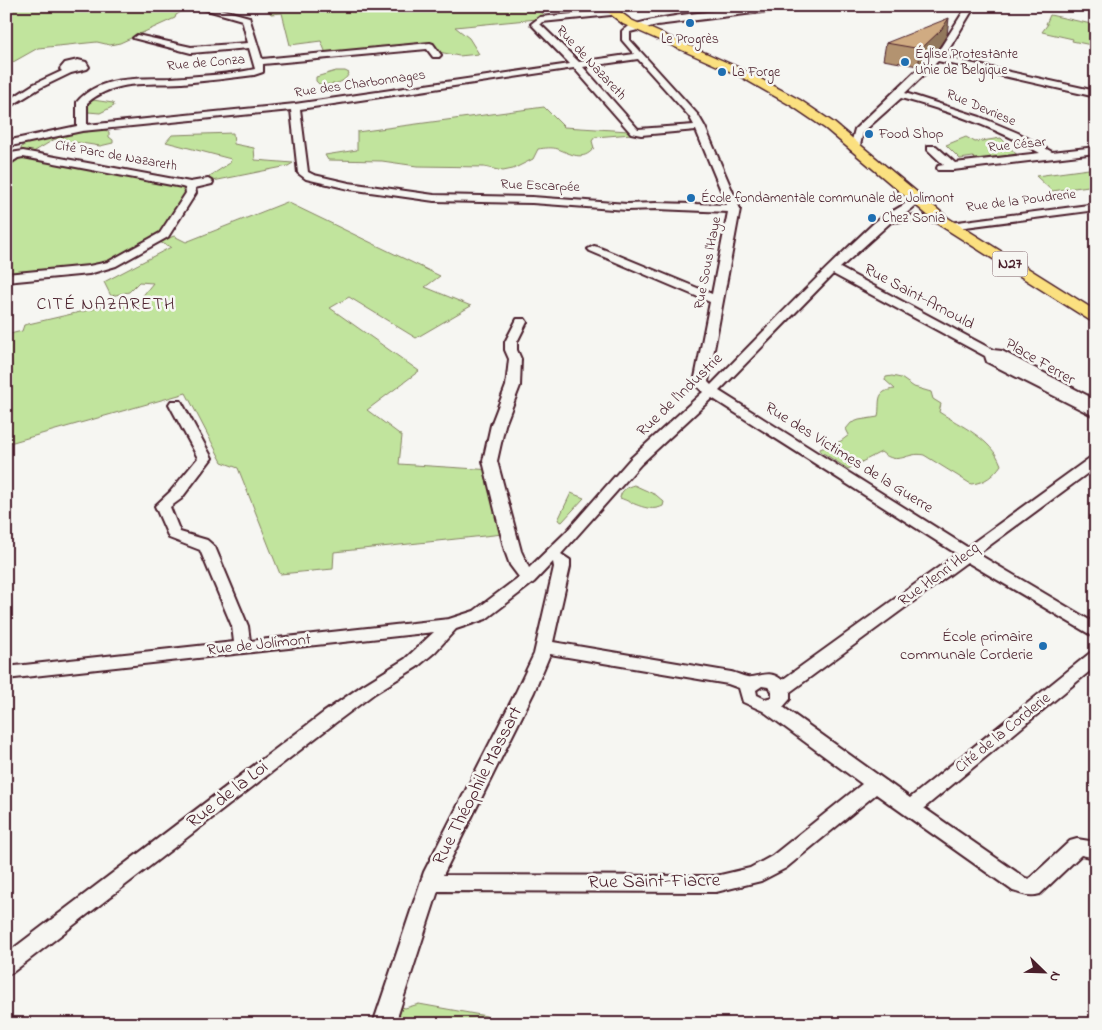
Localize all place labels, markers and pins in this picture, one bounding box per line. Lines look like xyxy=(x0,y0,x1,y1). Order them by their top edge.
marker: Le Progrès xyxy=(684,17,696,29)
place label: Le Progrès xyxy=(661,29,719,51)
place label: Église Protestante Unie de Belgique xyxy=(915,44,1019,82)
marker: Église Protestante Unie de Belgique xyxy=(899,56,911,68)
place label: La Forge xyxy=(732,62,781,84)
marker: La Forge xyxy=(716,66,728,78)
place label: Food Shop xyxy=(878,124,944,145)
marker: Food Shop xyxy=(863,128,875,140)
place label: École fondamentale communale de Jolimont xyxy=(701,188,954,209)
marker: École fondamentale communale de Jolimont xyxy=(685,192,697,204)
place label: Chez Sonia xyxy=(882,208,945,229)
marker: Chez Sonia xyxy=(866,212,878,224)
place label: École primaire communale Corderie xyxy=(900,625,1034,667)
marker: École primaire communale Corderie xyxy=(1037,640,1049,652)

